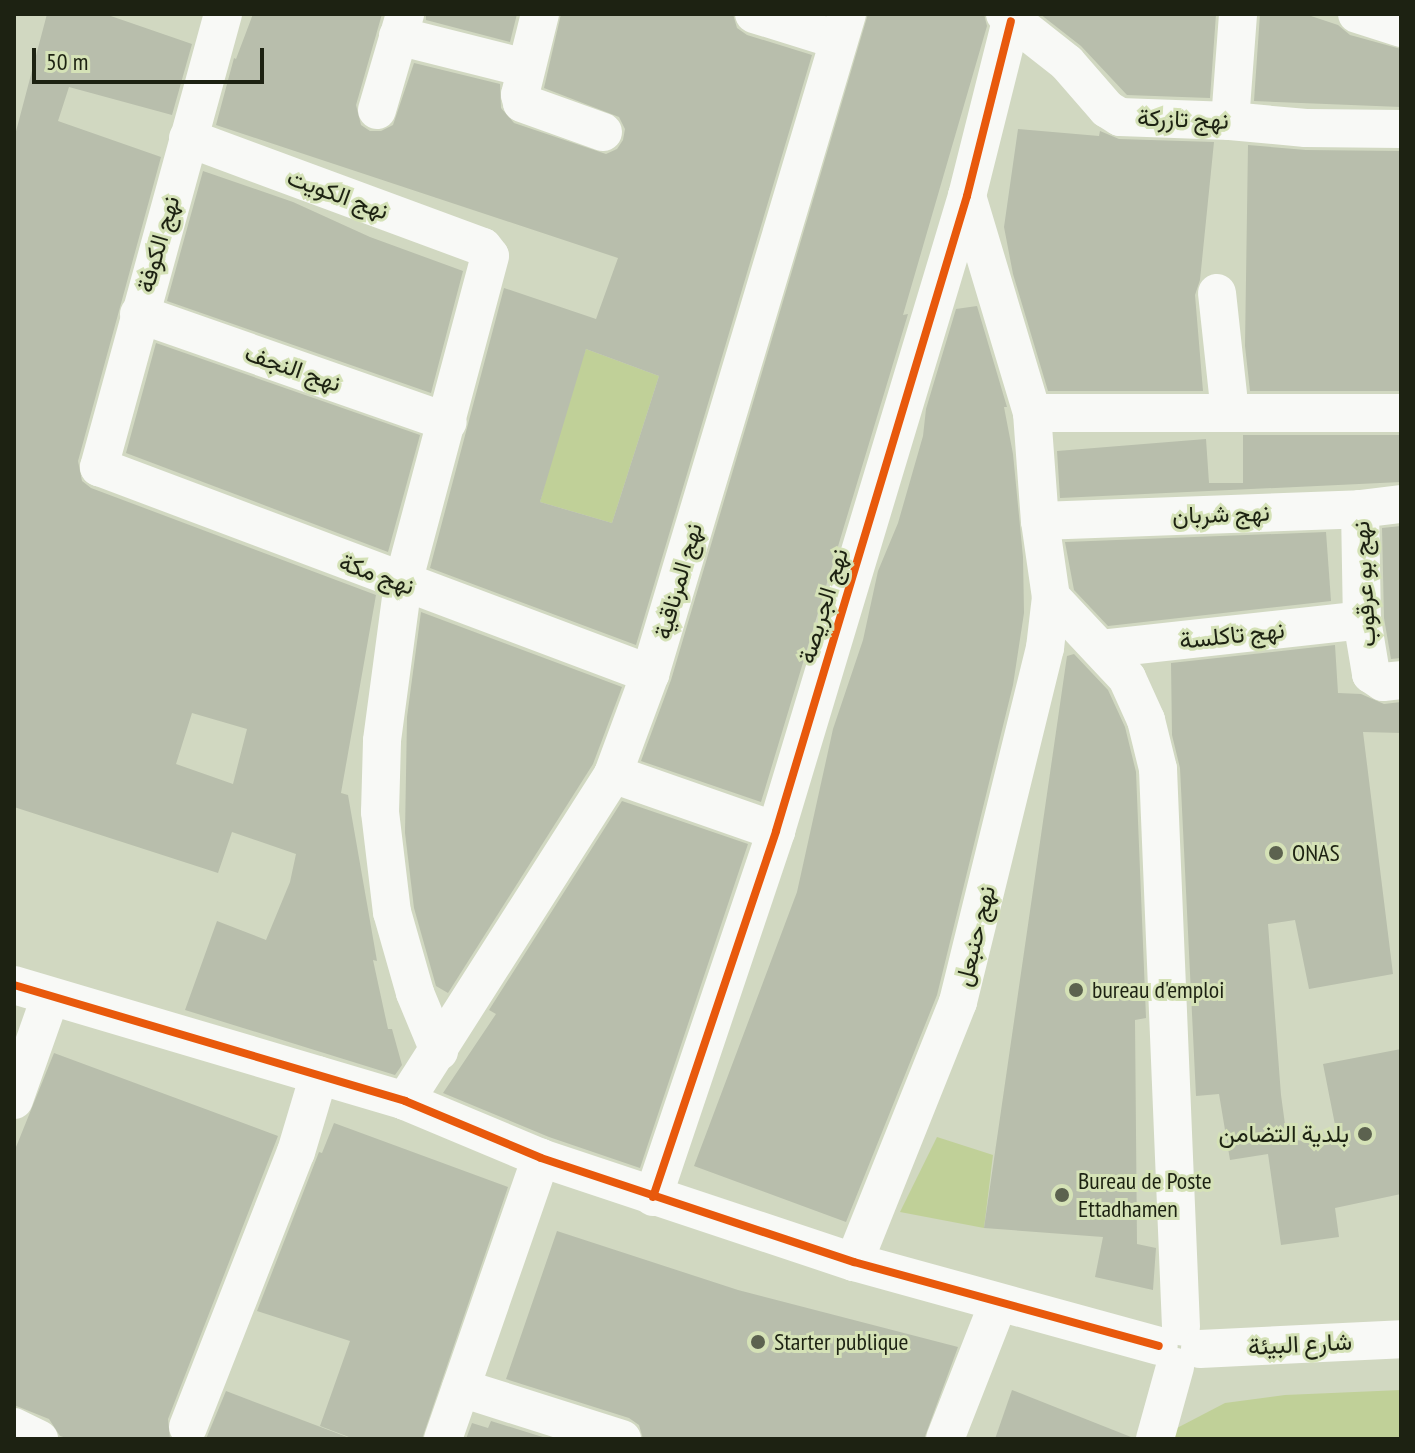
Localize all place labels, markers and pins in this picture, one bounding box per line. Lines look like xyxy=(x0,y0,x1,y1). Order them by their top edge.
place label: ONAS xyxy=(1292,839,1340,867)
marker: ONAS xyxy=(1267,844,1285,862)
place label: bureau d'emploi xyxy=(1092,976,1224,1004)
marker: bureau d'emploi xyxy=(1067,981,1085,999)
place label: بلدية التضامن xyxy=(1218,1120,1349,1148)
marker: بلدية التضامن xyxy=(1356,1125,1374,1143)
place label: Bureau de Poste Ettadhamen xyxy=(1078,1167,1212,1223)
marker: Bureau de Poste Ettadhamen xyxy=(1053,1186,1071,1204)
place label: Starter publique xyxy=(774,1328,908,1356)
marker: Starter publique xyxy=(749,1333,767,1351)

